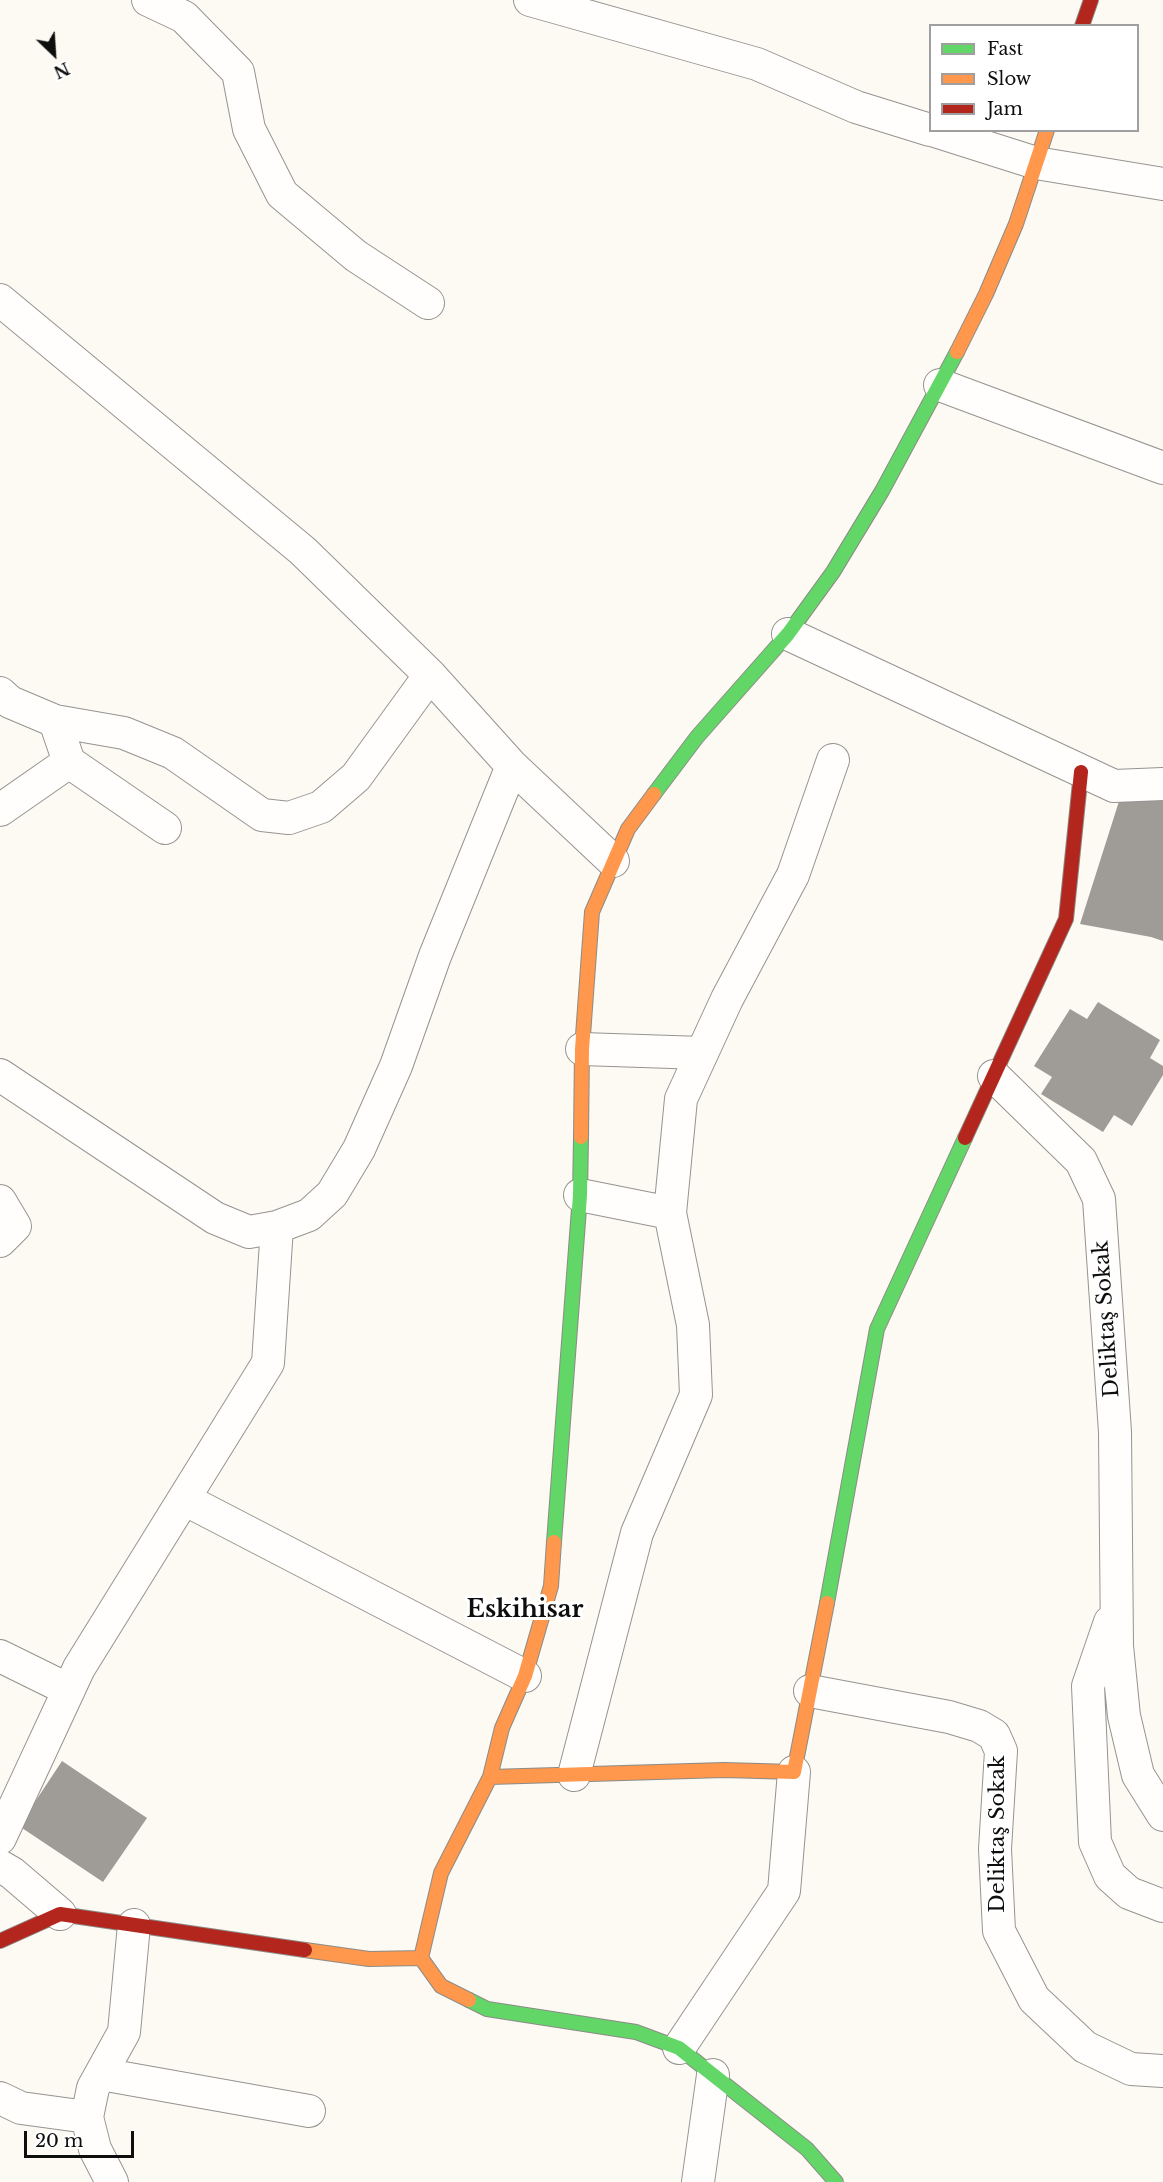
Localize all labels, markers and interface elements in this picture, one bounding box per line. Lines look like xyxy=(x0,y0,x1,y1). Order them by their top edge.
north arrow xyxy=(24,24,84,84)
legend xyxy=(929,24,1139,132)
text: Fast xyxy=(987,38,1023,60)
text: N xyxy=(51,58,73,83)
text: Slow xyxy=(987,68,1031,90)
text: Jam xyxy=(987,98,1023,120)
street label: Deliktaş Sokak xyxy=(1089,1240,1125,1398)
district label: Eskihisar xyxy=(467,1596,583,1624)
street label: Deliktaş Sokak xyxy=(985,1755,1011,1913)
scale bar xyxy=(27,2119,136,2157)
text: 20 m xyxy=(35,2130,83,2152)

